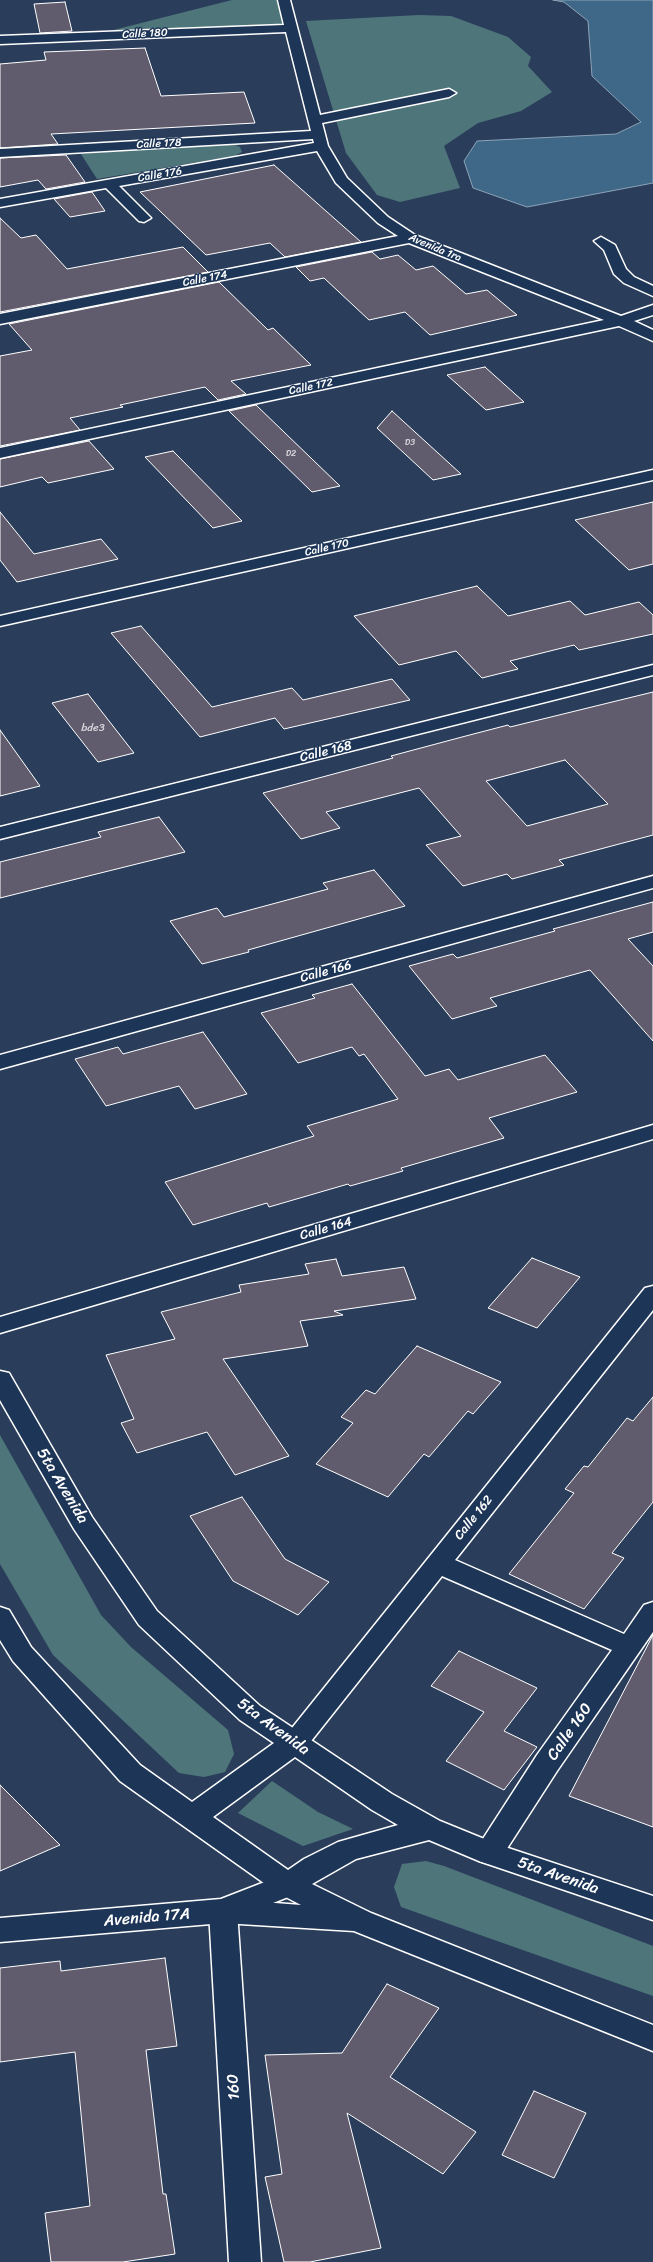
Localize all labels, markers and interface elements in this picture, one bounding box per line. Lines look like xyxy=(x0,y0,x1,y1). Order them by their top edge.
street label: Calle 180 xyxy=(122,26,168,42)
street label: Calle 178 xyxy=(136,136,182,152)
street label: Calle 176 xyxy=(137,165,183,185)
street label: Avenida 1ra xyxy=(407,231,463,265)
street label: Calle 174 xyxy=(182,268,228,290)
street label: Calle 172 xyxy=(288,376,334,398)
house number: D3 xyxy=(405,438,415,448)
house number: D2 xyxy=(286,449,296,459)
street label: Calle 170 xyxy=(304,536,350,560)
house number: bde3 xyxy=(81,721,105,735)
street label: Calle 168 xyxy=(298,738,354,766)
street label: Calle 166 xyxy=(299,958,353,986)
street label: Calle 164 xyxy=(298,1214,354,1244)
street label: 5ta Avenida xyxy=(32,1445,92,1527)
street label: Calle 162 xyxy=(451,1493,497,1543)
street label: 5ta Avenida xyxy=(233,1694,313,1760)
street label: Calle 160 xyxy=(543,1700,597,1764)
street label: 5ta Avenida xyxy=(515,1853,601,1899)
street label: Avenida 17A xyxy=(103,1905,191,1931)
street label: 160 xyxy=(224,2073,244,2101)

